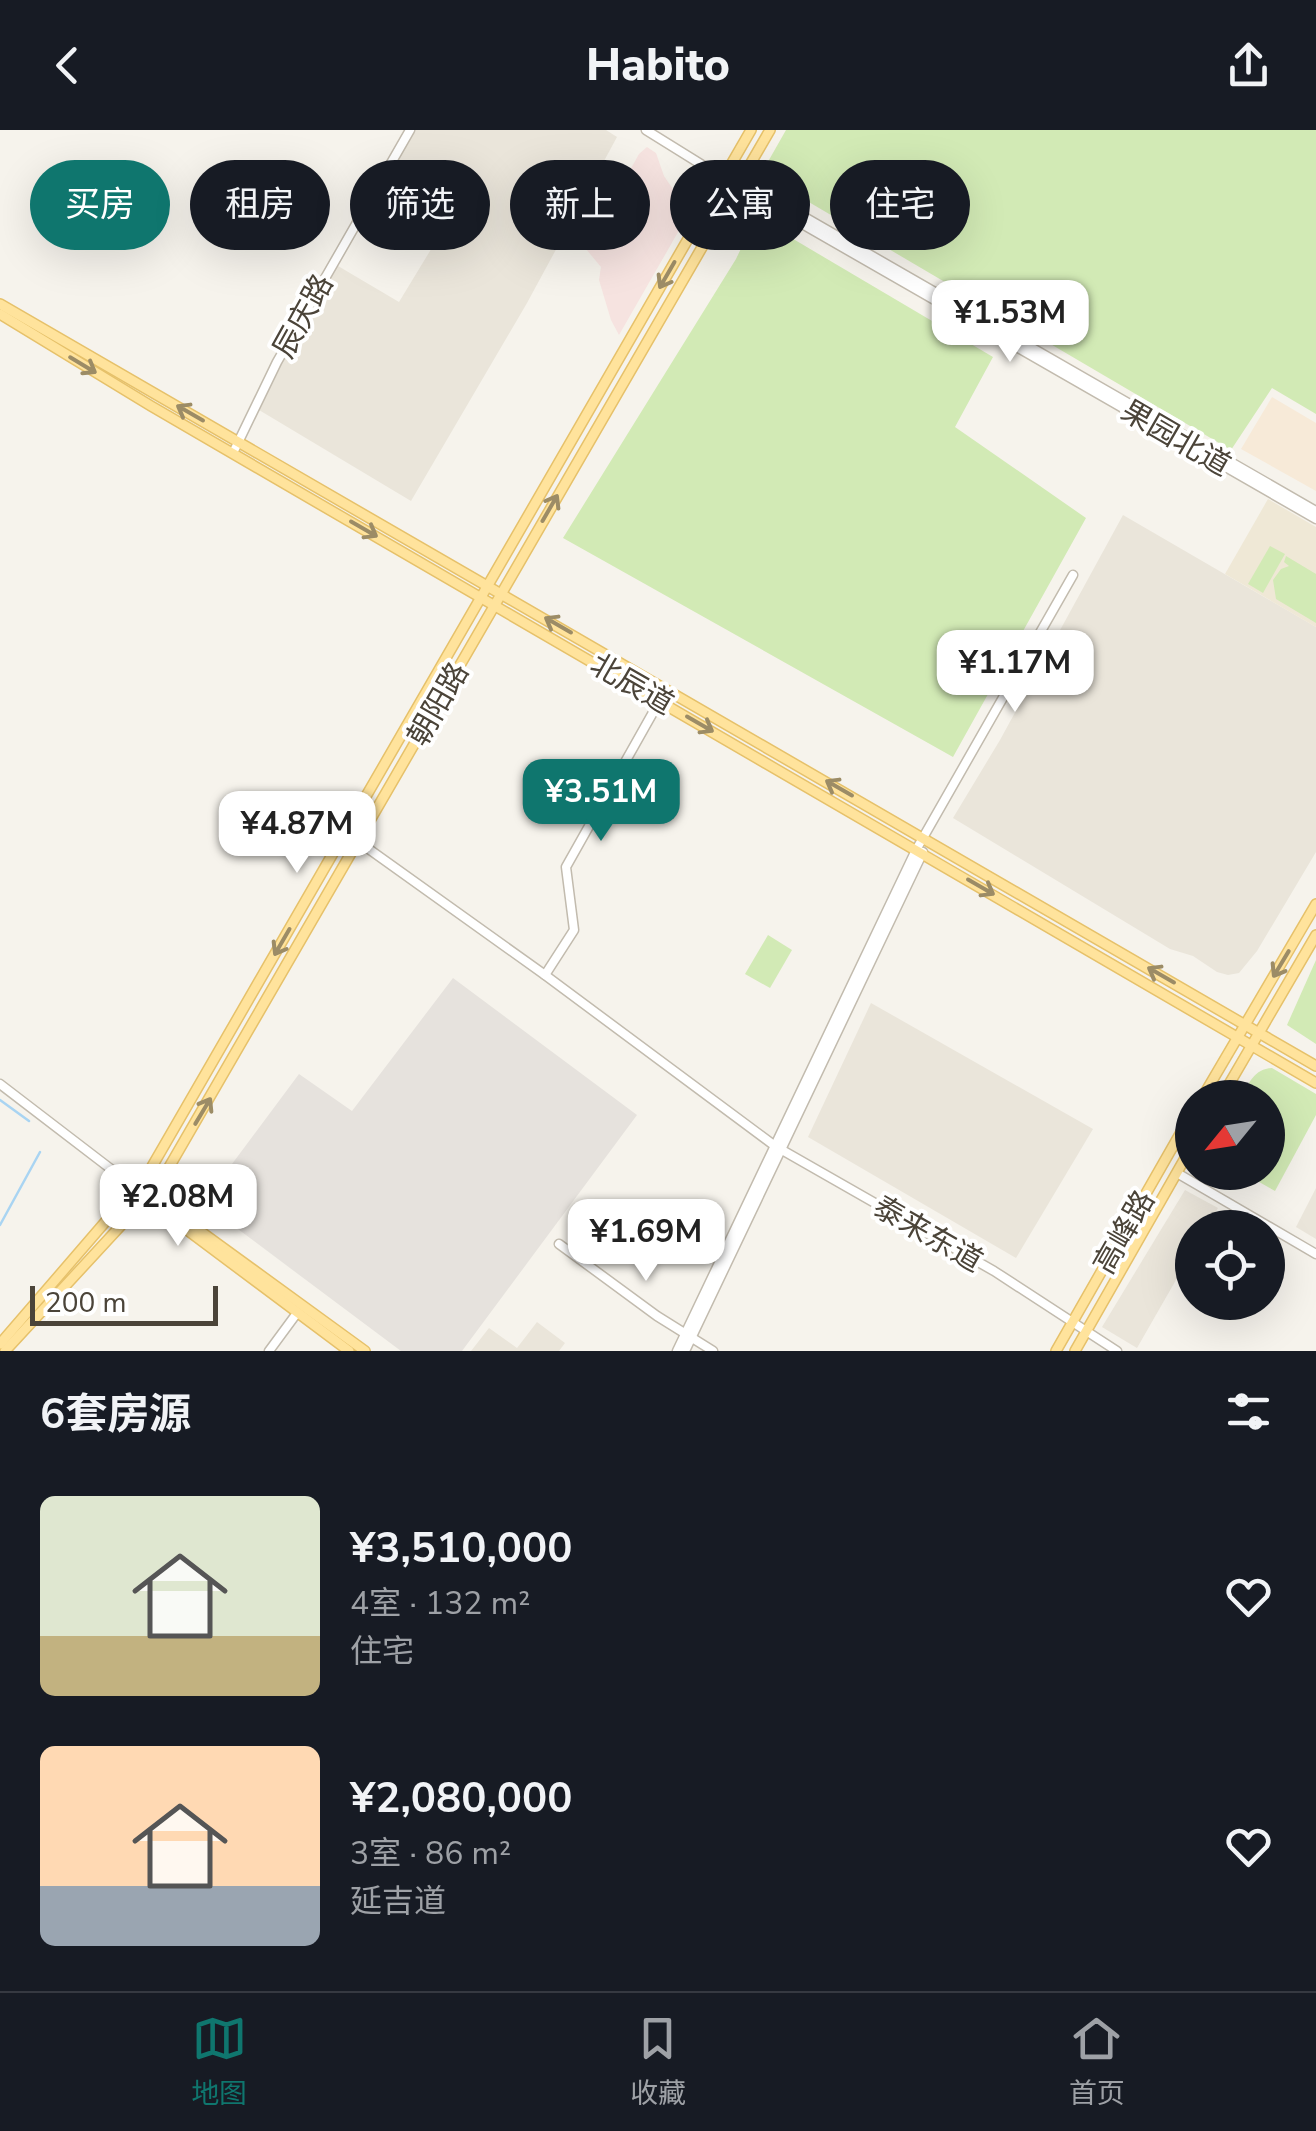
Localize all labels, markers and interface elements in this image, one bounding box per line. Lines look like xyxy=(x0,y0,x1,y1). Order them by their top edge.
text: Habito xyxy=(586,35,730,96)
icon: back xyxy=(40,38,95,93)
icon: share xyxy=(1221,38,1276,93)
chip: 买房 xyxy=(30,160,170,250)
chip: 租房 xyxy=(190,160,330,250)
chip: 筛选 xyxy=(350,160,490,250)
chip: 新上 xyxy=(510,160,650,250)
chip: 公寓 xyxy=(670,160,810,250)
chip: 住宅 xyxy=(830,160,970,250)
one-way arrow xyxy=(656,260,676,289)
street label: 辰庆路 xyxy=(264,267,343,366)
pin: ¥1.53M xyxy=(929,280,1091,365)
text: ¥1.53M xyxy=(954,291,1066,334)
one-way arrow xyxy=(68,355,97,375)
street label: 果园北道 xyxy=(1114,391,1238,486)
one-way arrow xyxy=(176,402,205,422)
one-way arrow xyxy=(541,494,561,524)
one-way arrow xyxy=(349,519,377,539)
one-way arrow xyxy=(544,615,573,635)
pin: ¥1.17M xyxy=(934,630,1096,715)
text: ¥1.17M xyxy=(959,641,1071,684)
street label: 北辰道 xyxy=(583,644,681,725)
street label: 朝阳路 xyxy=(398,655,479,753)
one-way arrow xyxy=(685,714,714,734)
pin: ¥3.51M xyxy=(520,759,682,844)
text: ¥3.51M xyxy=(545,770,657,813)
one-way arrow xyxy=(825,778,854,798)
pin: ¥4.87M xyxy=(216,791,378,876)
text: ¥4.87M xyxy=(241,802,353,845)
one-way arrow xyxy=(966,878,995,898)
one-way arrow xyxy=(271,927,291,957)
one-way arrow xyxy=(1271,949,1291,978)
one-way arrow xyxy=(1147,965,1176,985)
north arrow xyxy=(1175,1080,1285,1190)
map controls xyxy=(1175,1080,1285,1320)
one-way arrow xyxy=(193,1097,213,1126)
pin: ¥2.08M xyxy=(97,1164,259,1249)
text: ¥2.08M xyxy=(122,1175,234,1218)
street label: 高峰路 xyxy=(1084,1183,1165,1281)
street label: 泰来东道 xyxy=(866,1187,990,1282)
pin: ¥1.69M xyxy=(565,1199,727,1284)
text: ¥1.69M xyxy=(590,1210,702,1253)
button: locate xyxy=(1175,1210,1285,1320)
scale bar xyxy=(30,1281,218,1326)
text: 200 m xyxy=(45,1284,127,1322)
icon: filters xyxy=(1221,1384,1276,1439)
text: 6套房源 xyxy=(40,1386,191,1443)
text: ¥3,510,000 xyxy=(350,1520,572,1577)
icon: home xyxy=(120,1536,240,1656)
icon: heart xyxy=(1221,1569,1276,1624)
text: 4室 · 132 m² xyxy=(350,1582,530,1625)
text: 住宅 xyxy=(350,1630,414,1673)
text: ¥2,080,000 xyxy=(350,1770,572,1827)
icon: home xyxy=(120,1786,240,1906)
icon: heart xyxy=(1221,1819,1276,1874)
text: 3室 · 86 m² xyxy=(350,1832,511,1875)
text: 延吉道 xyxy=(350,1880,446,1923)
tab: 地图 xyxy=(191,2011,247,2113)
tab: 收藏 xyxy=(630,2011,686,2113)
tab: 首页 xyxy=(1069,2011,1125,2113)

